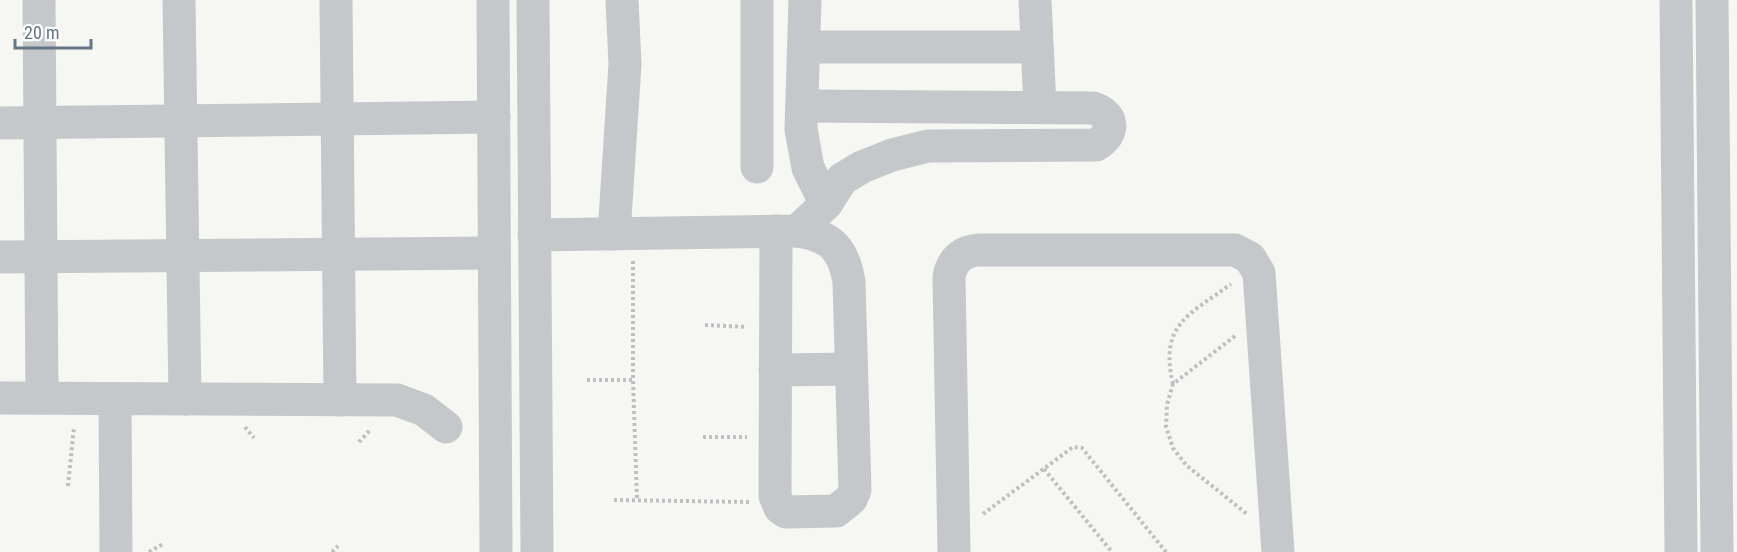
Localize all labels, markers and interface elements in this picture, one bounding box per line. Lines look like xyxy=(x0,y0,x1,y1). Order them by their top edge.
scale bar xyxy=(15,12,92,50)
text: 20 m xyxy=(24,22,59,43)

